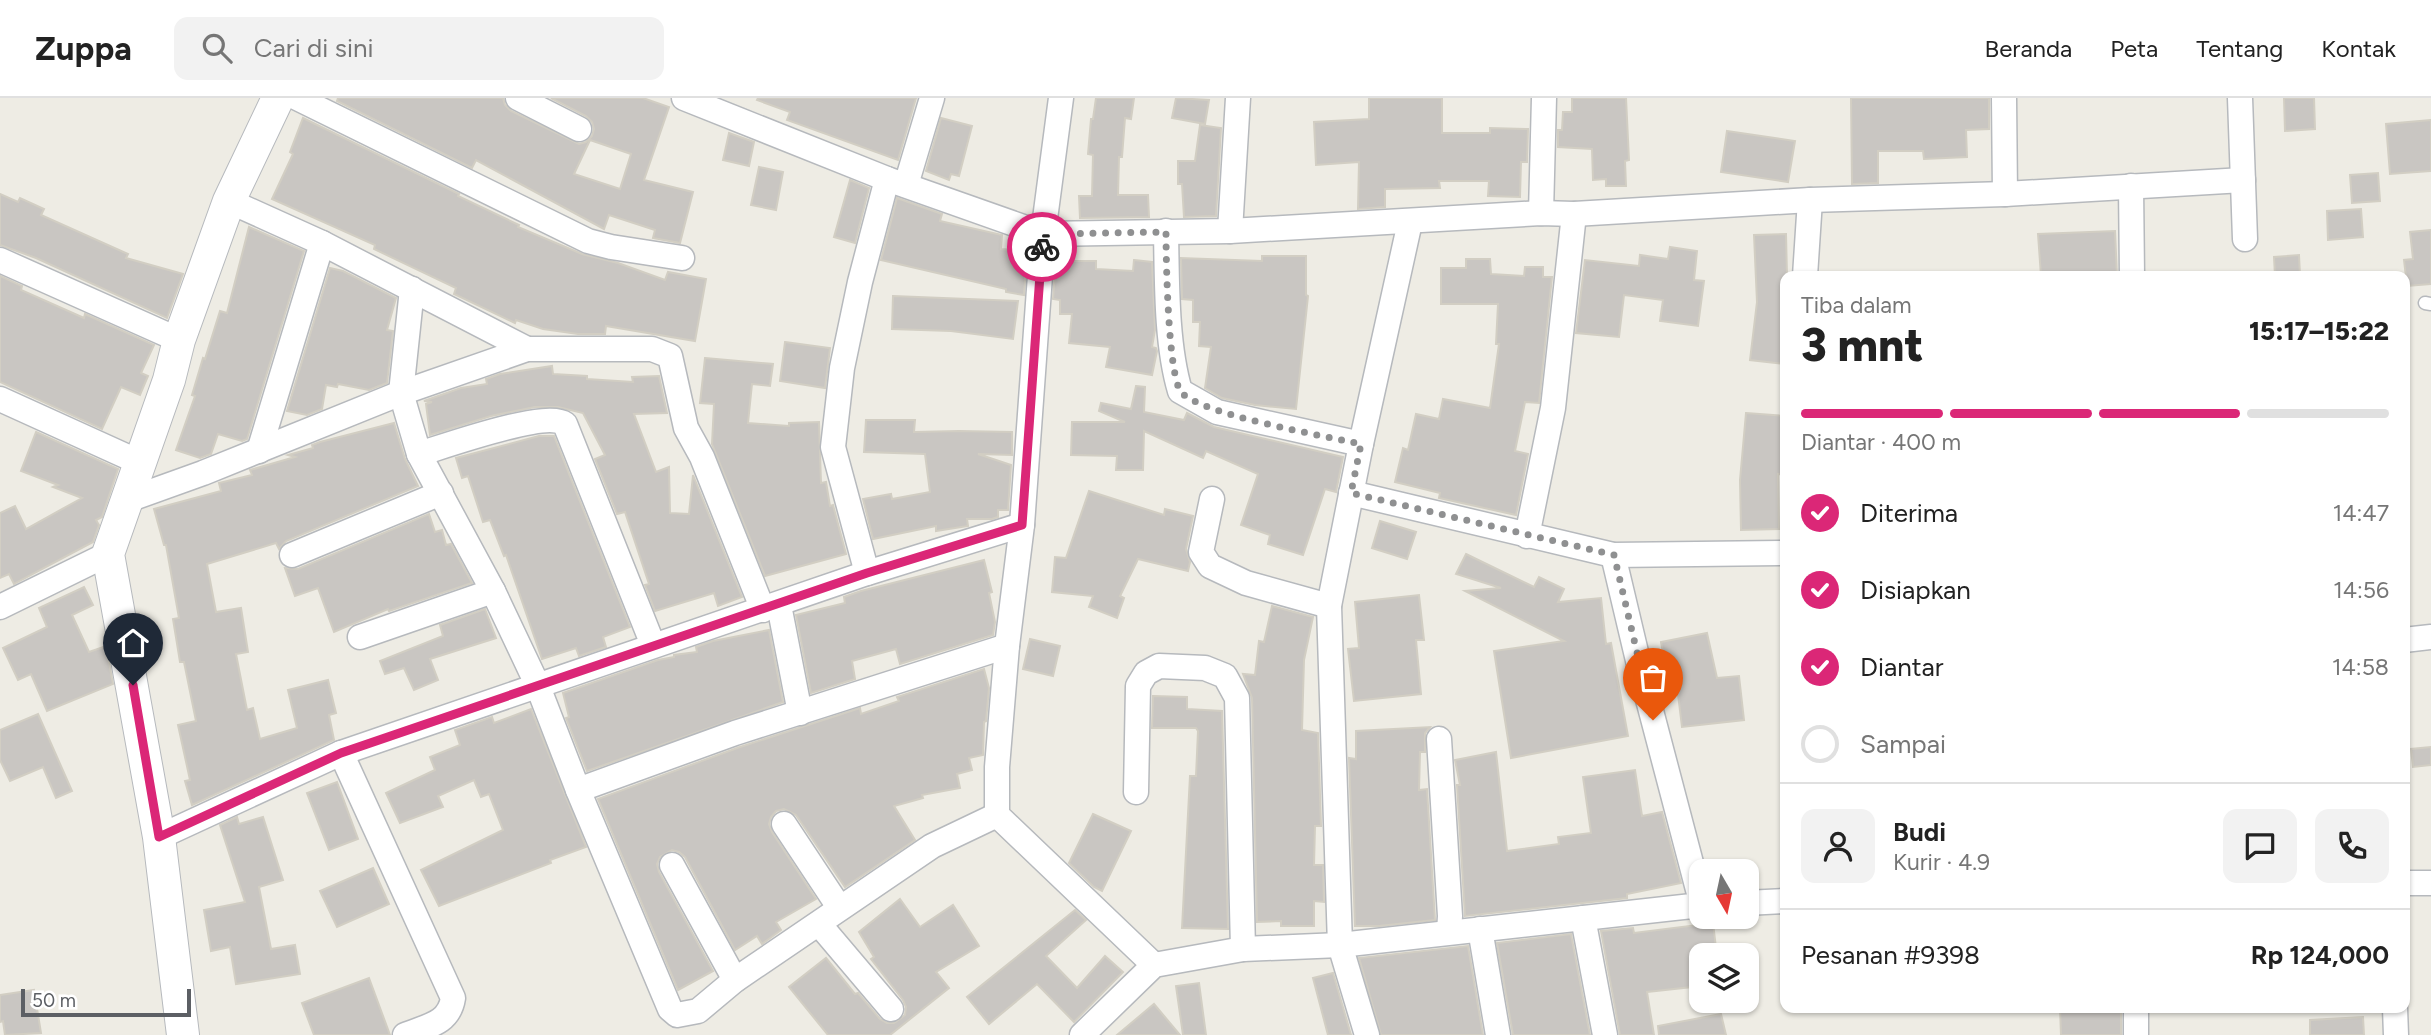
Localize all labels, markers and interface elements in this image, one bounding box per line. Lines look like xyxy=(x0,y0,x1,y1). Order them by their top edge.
search box xyxy=(174,17,664,80)
text: Zuppa xyxy=(35,29,132,68)
icon: search xyxy=(198,29,236,67)
text: Cari di sini xyxy=(254,32,374,64)
text: Beranda xyxy=(1985,34,2072,63)
text: Peta xyxy=(2110,34,2158,63)
text: Tentang xyxy=(2196,34,2283,63)
text: Kontak xyxy=(2321,34,2396,63)
courier xyxy=(1007,212,1077,282)
icon: bike xyxy=(1023,228,1061,266)
text: Tiba dalam xyxy=(1801,291,1912,319)
text: 15:17–15:22 xyxy=(2249,315,2389,347)
text: 3 mnt xyxy=(1801,317,1924,373)
text: Diantar · 400 m xyxy=(1801,428,1961,456)
icon: check xyxy=(1801,494,1839,532)
text: Diterima xyxy=(1860,497,1958,529)
text: 14:47 xyxy=(2333,499,2389,527)
icon: check xyxy=(1801,571,1839,609)
text: Disiapkan xyxy=(1860,574,1971,606)
text: 14:56 xyxy=(2333,576,2389,604)
pin xyxy=(103,613,163,685)
icon: home xyxy=(114,624,152,662)
pin xyxy=(1623,648,1683,720)
icon: check xyxy=(1801,648,1839,686)
text: Diantar xyxy=(1860,651,1944,683)
text: 14:58 xyxy=(2332,653,2389,681)
icon: bag xyxy=(1634,659,1672,697)
text: Sampai xyxy=(1860,728,1946,760)
button: person xyxy=(1801,809,1875,883)
button: chat xyxy=(2223,809,2297,883)
button: phone xyxy=(2315,809,2389,883)
text: Budi xyxy=(1893,816,1946,848)
text: Kurir · 4.9 xyxy=(1893,848,1990,876)
north arrow xyxy=(1689,859,1759,929)
map controls xyxy=(1689,859,1759,1013)
text: Pesanan #9398 xyxy=(1801,939,1980,971)
text: Rp 124,000 xyxy=(2251,939,2389,971)
button: layers xyxy=(1689,943,1759,1013)
scale bar xyxy=(21,986,191,1018)
text: 50 m xyxy=(32,989,76,1012)

